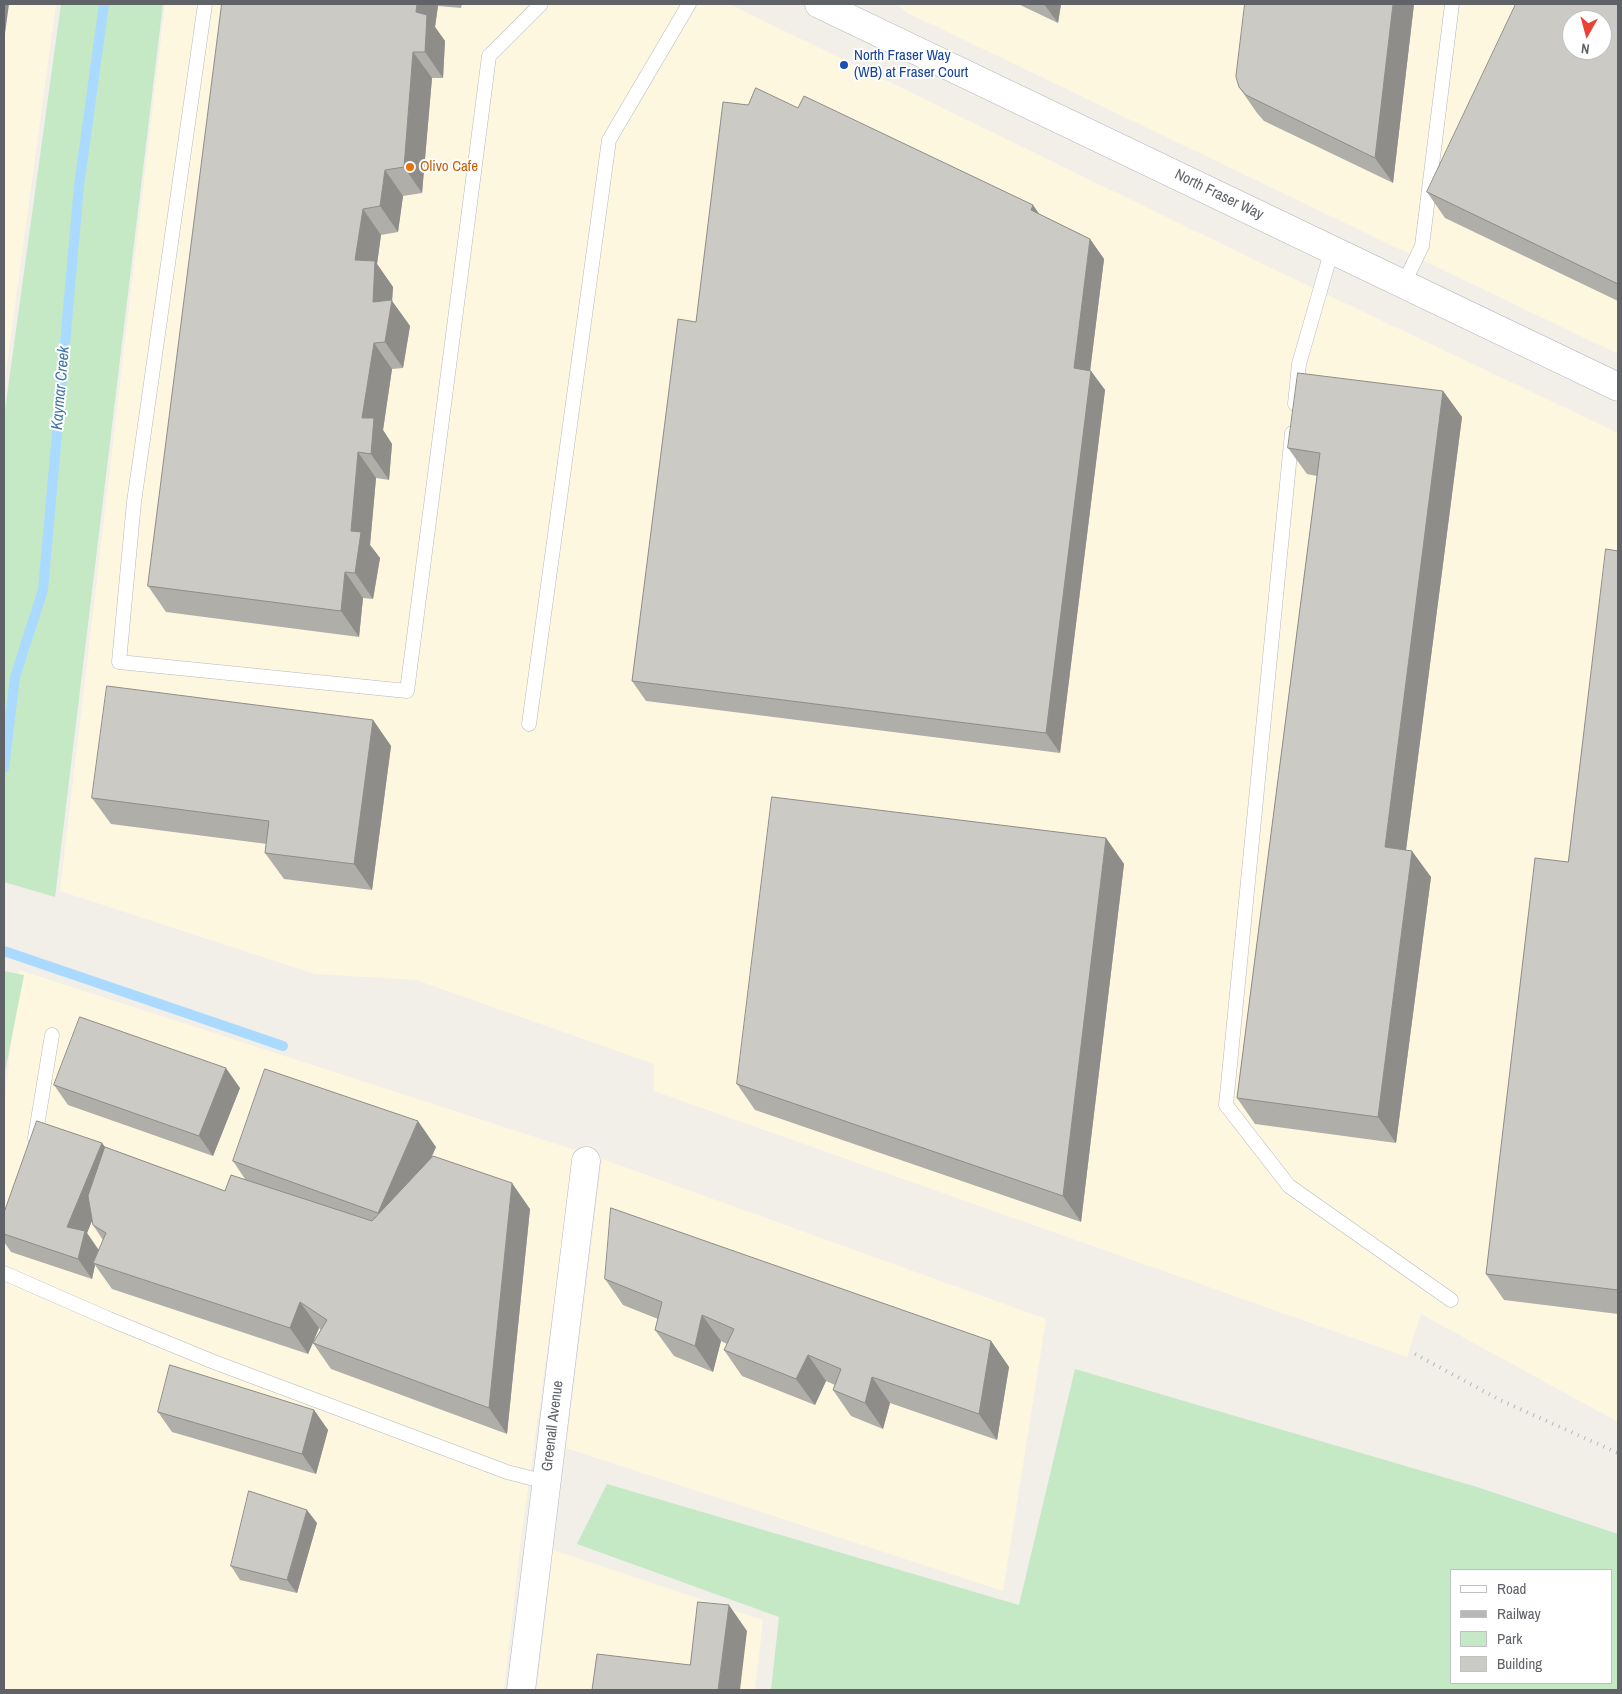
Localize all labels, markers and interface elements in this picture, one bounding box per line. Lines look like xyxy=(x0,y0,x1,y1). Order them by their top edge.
north arrow xyxy=(1562,10,1612,60)
text: N xyxy=(1580,39,1591,58)
place label: North Fraser Way (WB) at Fraser Court xyxy=(854,47,968,82)
marker: North Fraser Way (WB) at Fraser Court xyxy=(838,59,850,71)
place label: Olivo Cafe xyxy=(420,158,478,176)
marker: Olivo Cafe xyxy=(404,161,416,173)
street label: North Fraser Way xyxy=(1172,166,1266,224)
water label: Kaymar Creek xyxy=(48,345,74,431)
street label: Greenall Avenue xyxy=(538,1380,568,1472)
legend xyxy=(1450,1569,1612,1684)
text: Road xyxy=(1497,1578,1526,1599)
text: Railway xyxy=(1497,1603,1541,1624)
text: Park xyxy=(1497,1628,1522,1649)
text: Building xyxy=(1497,1653,1542,1674)

